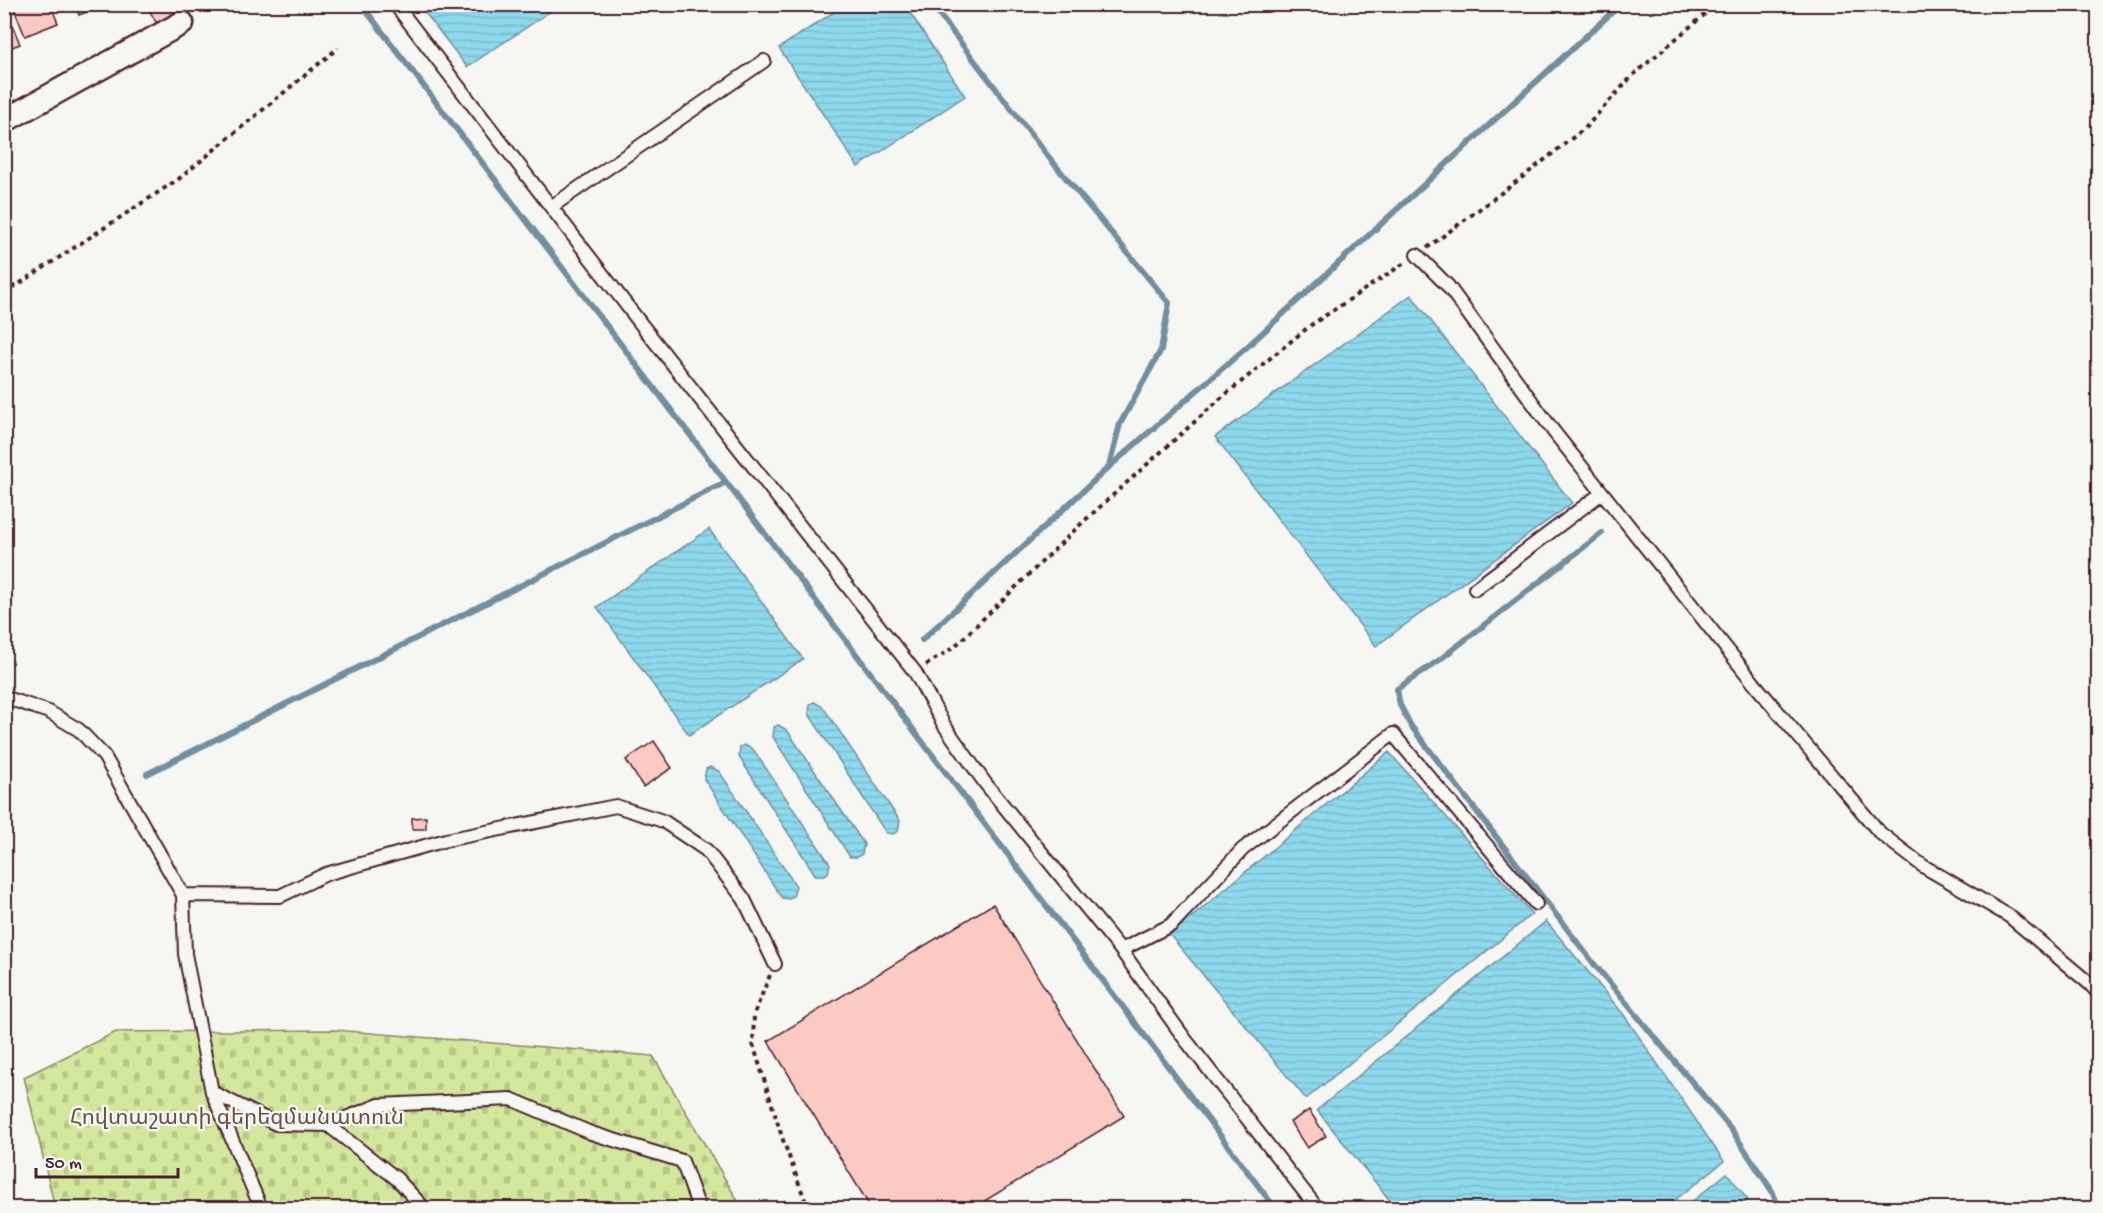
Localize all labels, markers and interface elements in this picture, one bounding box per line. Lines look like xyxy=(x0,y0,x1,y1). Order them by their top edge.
park label: Հովտաշատի գերեզմանատուն xyxy=(70,1107,404,1133)
scale bar xyxy=(36,1141,178,1179)
text: 50 m xyxy=(45,1154,82,1175)

